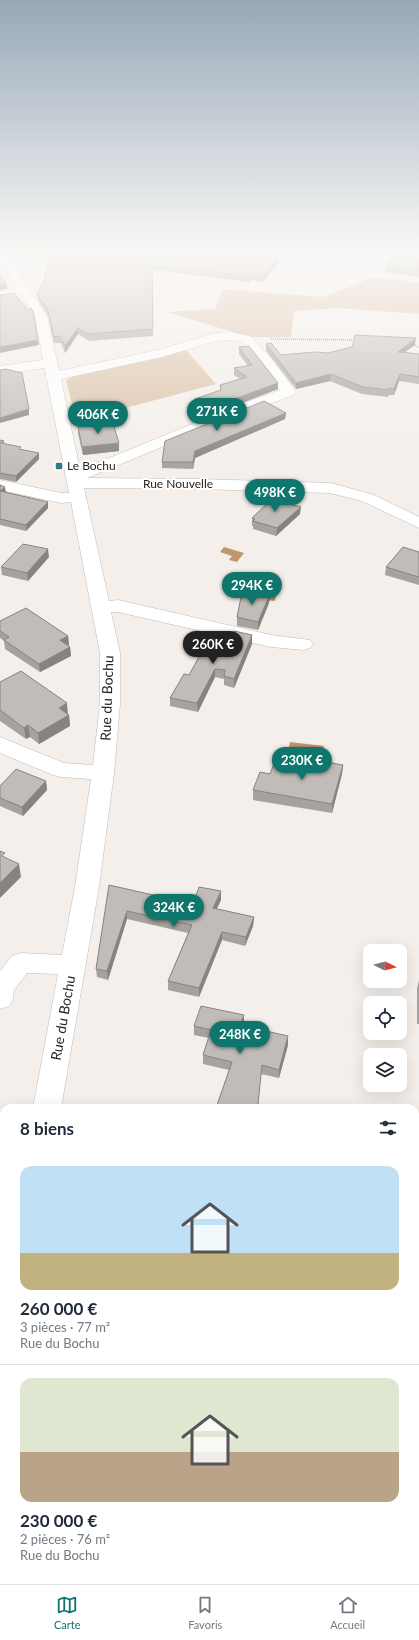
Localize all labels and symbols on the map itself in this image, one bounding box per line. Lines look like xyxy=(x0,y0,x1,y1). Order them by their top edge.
pin: 271K € xyxy=(184,398,250,432)
pin: 406K € xyxy=(65,401,131,435)
place label: Le Bochu xyxy=(67,458,116,473)
marker: Le Bochu xyxy=(54,461,64,471)
street label: Rue Nouvelle xyxy=(143,476,213,491)
pin: 498K € xyxy=(242,479,308,513)
pin: 294K € xyxy=(219,572,285,606)
pin: 260K € xyxy=(180,631,246,665)
street label: Rue du Bochu xyxy=(97,655,116,741)
pin: 230K € xyxy=(269,747,335,781)
pin: 324K € xyxy=(141,894,207,928)
north arrow xyxy=(363,944,407,988)
street label: Rue du Bochu xyxy=(47,974,78,1062)
pin: 248K € xyxy=(207,1021,273,1055)

